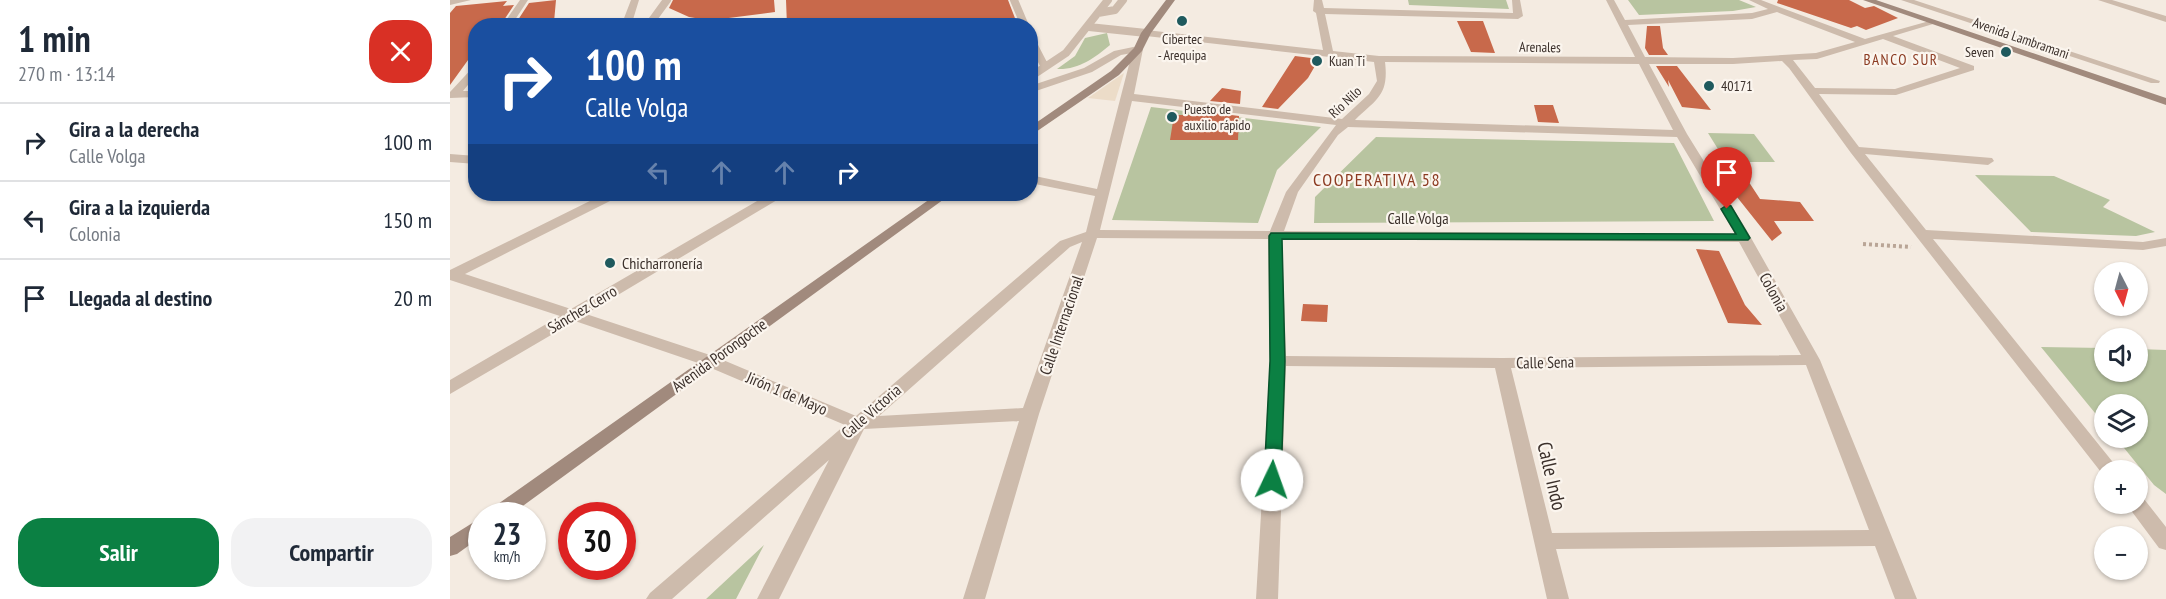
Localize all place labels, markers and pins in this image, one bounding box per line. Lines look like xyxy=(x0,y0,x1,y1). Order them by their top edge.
marker: Cibertec - Arequipa xyxy=(1175,14,1189,28)
place label: Cibertec - Arequipa xyxy=(1158,30,1206,64)
place label: Seven xyxy=(1965,43,1994,61)
marker: Seven xyxy=(1999,45,2013,59)
place label: Kuan Ti xyxy=(1329,52,1365,70)
marker: Kuan Ti xyxy=(1310,54,1324,68)
place label: 40171 xyxy=(1721,77,1753,95)
marker: 40171 xyxy=(1702,79,1716,93)
place label: Puesto de auxilio rápido xyxy=(1184,100,1250,134)
marker: Puesto de auxilio rápido xyxy=(1165,110,1179,124)
pin xyxy=(1701,147,1752,209)
place label: Chicharronería xyxy=(622,253,703,273)
marker: Chicharronería xyxy=(603,256,617,270)

